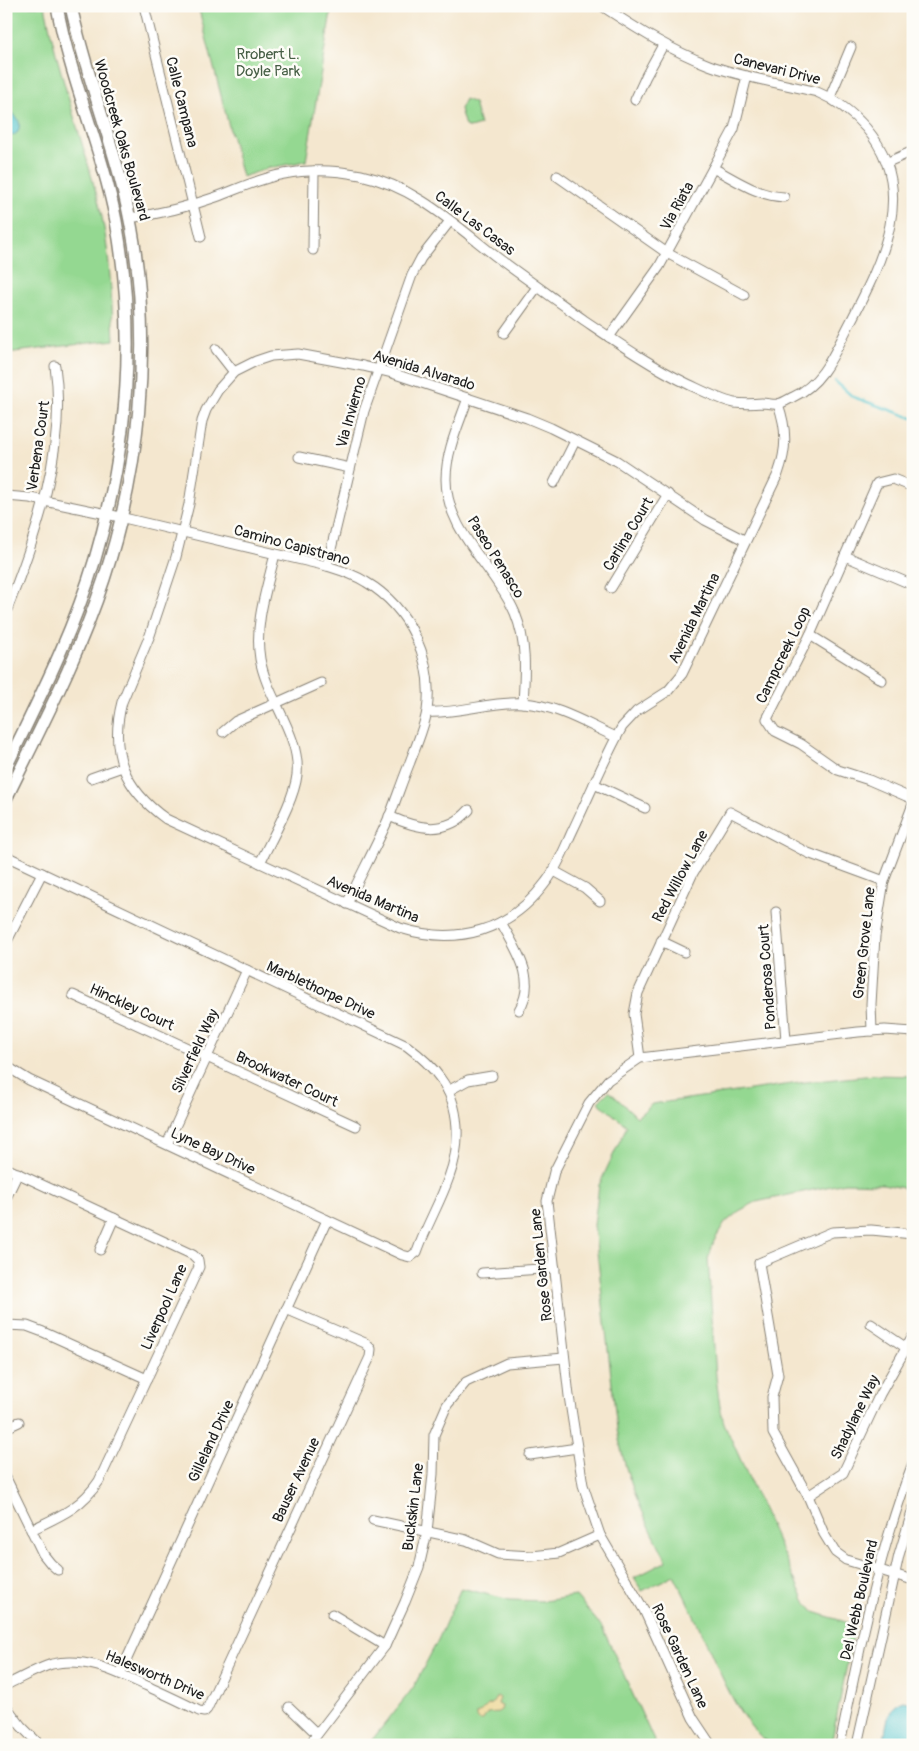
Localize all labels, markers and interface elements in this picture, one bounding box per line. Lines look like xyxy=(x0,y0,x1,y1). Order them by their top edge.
park label: Rrobert L. Doyle Park xyxy=(236,45,301,81)
street label: Canevari Drive xyxy=(732,50,823,90)
street label: Calle Campana xyxy=(161,55,202,149)
street label: Woodcreek Oaks Boulevard xyxy=(89,57,154,223)
street label: Via Riata xyxy=(656,179,699,234)
street label: Calle Las Casas xyxy=(431,187,519,260)
street label: Avenida Alvarado xyxy=(370,346,477,395)
street label: Via Invierno xyxy=(332,374,371,450)
street label: Verbena Court xyxy=(23,399,54,493)
street label: Carlina Court xyxy=(599,493,658,575)
street label: Paseo Penasco xyxy=(463,513,528,602)
street label: Camino Capistrano xyxy=(232,521,352,570)
street label: Avenida Martina xyxy=(664,570,725,667)
street label: Campcreek Loop xyxy=(752,604,815,707)
street label: Red Willow Lane xyxy=(648,826,713,925)
street label: Avenida Martina xyxy=(324,871,422,927)
street label: Green Grove Lane xyxy=(849,885,880,1000)
street label: Ponderosa Court xyxy=(754,923,781,1030)
street label: Marblethorpe Drive xyxy=(263,957,379,1024)
street label: Hinckley Court xyxy=(86,980,178,1036)
street label: Silverfield Way xyxy=(168,1005,224,1096)
street label: Brookwater Court xyxy=(233,1047,342,1112)
street label: Lyne Bay Drive xyxy=(167,1124,259,1180)
street label: Rose Garden Lane xyxy=(526,1207,557,1322)
street label: Liverpool Lane xyxy=(137,1261,192,1353)
street label: Shadylane Way xyxy=(827,1371,884,1463)
street label: Gilleland Drive xyxy=(184,1397,239,1485)
street label: Bauser Avenue xyxy=(269,1434,325,1526)
street label: Buckskin Lane xyxy=(399,1462,428,1552)
street label: Del Webb Boulevard xyxy=(836,1538,883,1662)
street label: Rose Garden Lane xyxy=(647,1601,712,1712)
street label: Halesworth Drive xyxy=(102,1646,208,1705)

